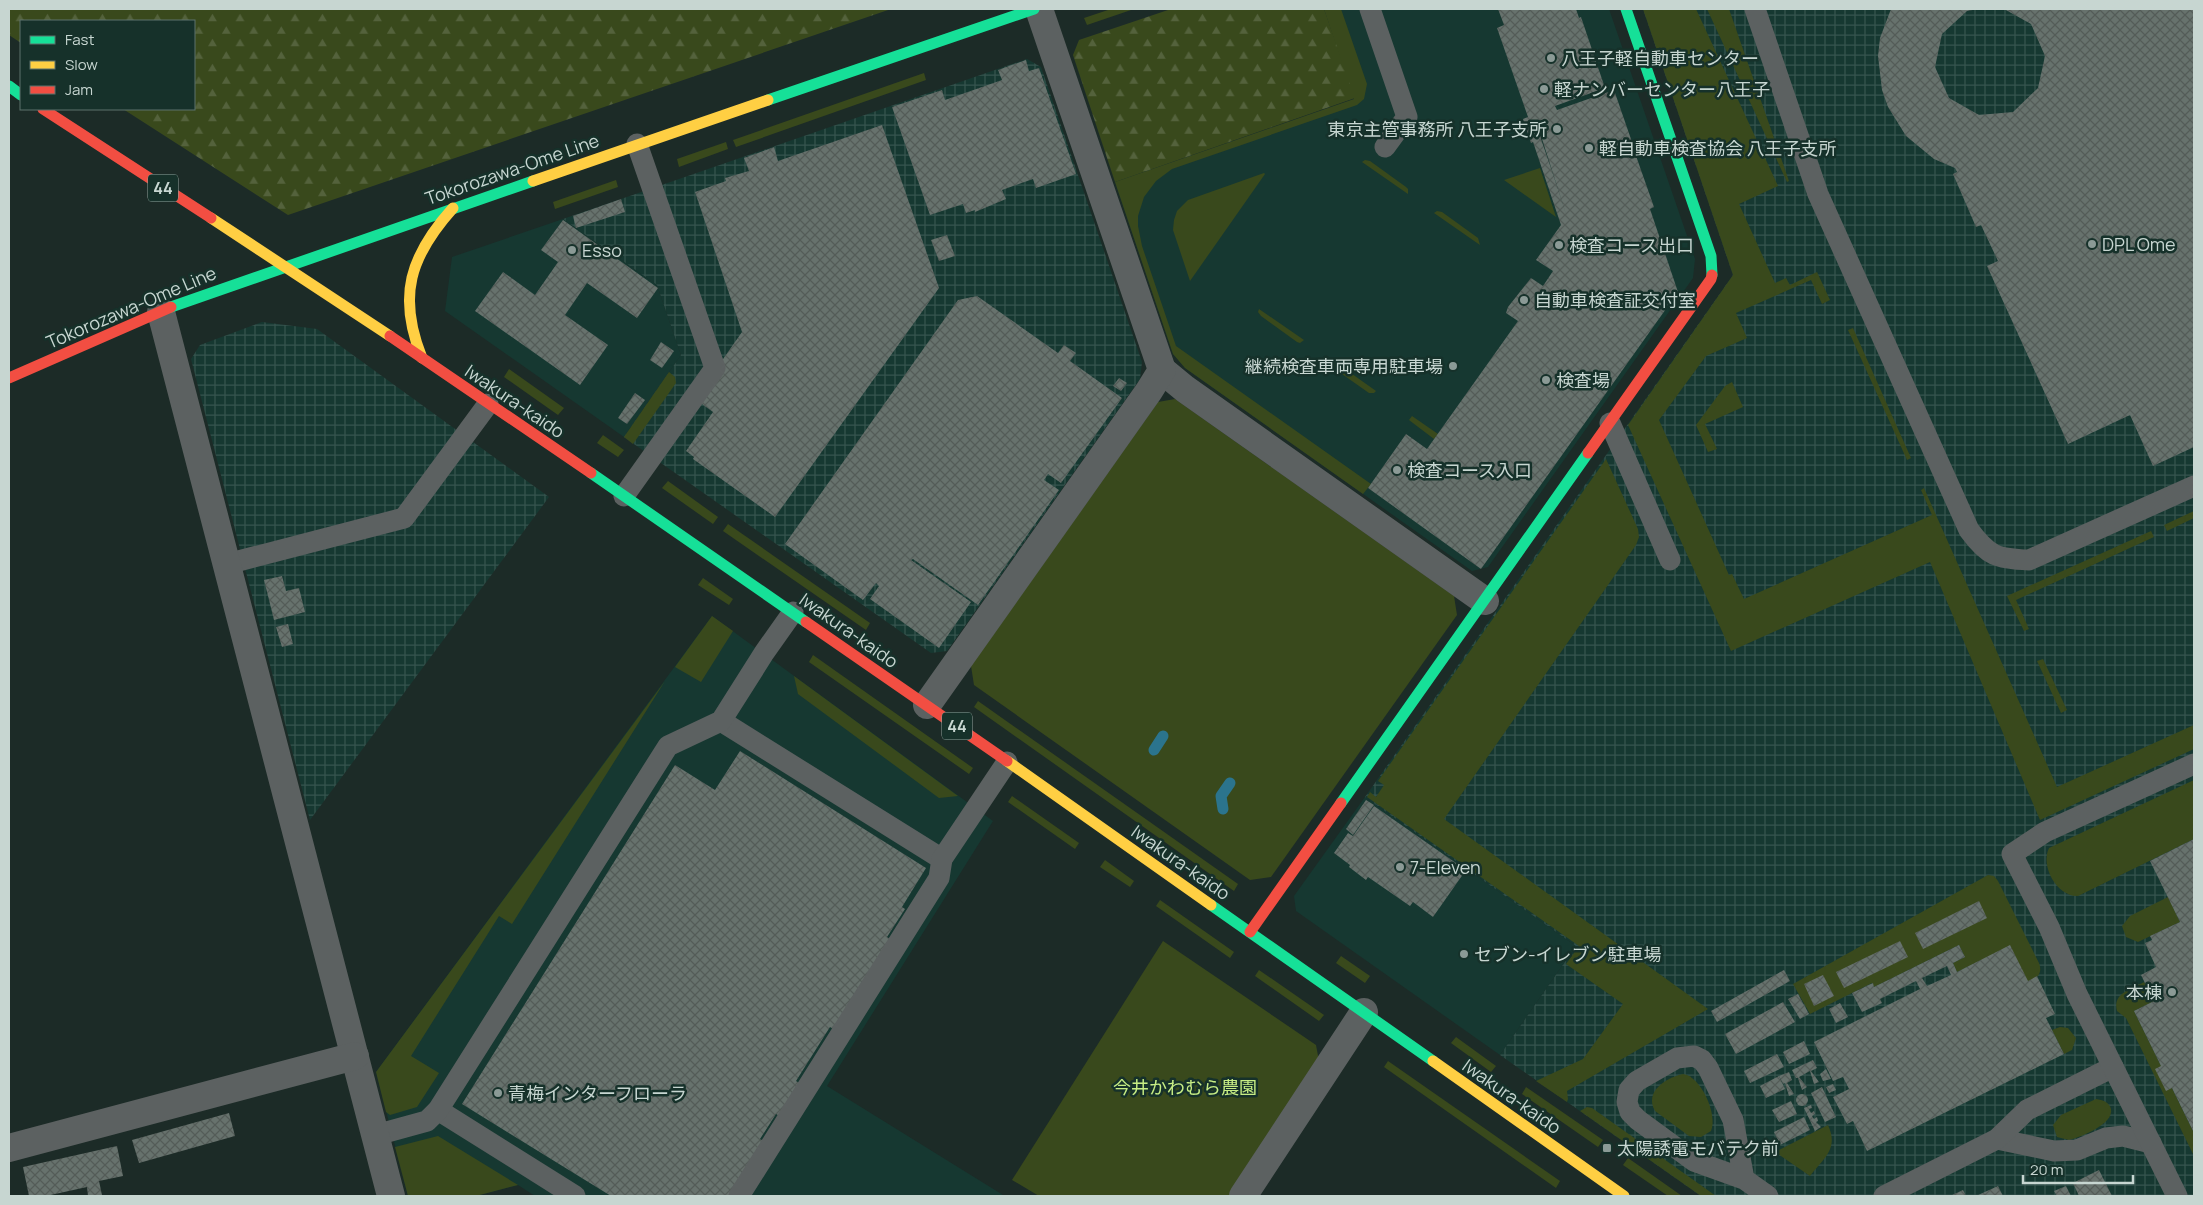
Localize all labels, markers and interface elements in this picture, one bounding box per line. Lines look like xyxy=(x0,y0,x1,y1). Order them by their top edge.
legend xyxy=(20,20,195,110)
text: Fast xyxy=(65,29,94,50)
place label: 八王子軽自動車センター xyxy=(1561,46,1759,70)
marker: 八王子軽自動車センター xyxy=(1545,52,1557,64)
text: Slow xyxy=(65,54,98,75)
place label: 軽ナンバーセンター八王子 xyxy=(1554,77,1770,101)
text: Jam xyxy=(65,79,93,100)
marker: 軽ナンバーセンター八王子 xyxy=(1538,83,1550,95)
place label: 東京主管事務所 八王子支所 xyxy=(1327,117,1547,141)
marker: 東京主管事務所 八王子支所 xyxy=(1551,123,1563,135)
street label: Tokorozawa-Ome Line xyxy=(422,128,602,210)
place label: 軽自動車検査協会 八王子支所 xyxy=(1599,136,1837,160)
marker: 軽自動車検査協会 八王子支所 xyxy=(1583,142,1595,154)
road number: 44 xyxy=(148,174,178,202)
place label: DPL Ome xyxy=(2102,232,2176,256)
place label: 検査コース出口 xyxy=(1569,233,1694,257)
place label: Esso xyxy=(582,238,622,262)
marker: DPL Ome xyxy=(2086,238,2098,250)
marker: 検査コース出口 xyxy=(1553,239,1565,251)
marker: Esso xyxy=(566,244,578,256)
street label: Tokorozawa-Ome Line xyxy=(42,260,220,354)
place label: 自動車検査証交付室 xyxy=(1534,288,1696,312)
marker: 自動車検査証交付室 xyxy=(1518,294,1530,306)
place label: 継続検査車両専用駐車場 xyxy=(1245,354,1443,378)
street label: Iwakura-kaido xyxy=(461,359,569,443)
marker: 継続検査車両専用駐車場 xyxy=(1447,360,1459,372)
place label: 検査場 xyxy=(1556,368,1610,392)
marker: 検査場 xyxy=(1540,374,1552,386)
place label: 検査コース入口 xyxy=(1407,458,1532,482)
marker: 検査コース入口 xyxy=(1391,464,1403,476)
street label: Iwakura-kaido xyxy=(795,587,903,673)
road number: 44 xyxy=(942,712,972,739)
street label: Iwakura-kaido xyxy=(1127,819,1235,905)
place label: 7-Eleven xyxy=(1410,855,1481,879)
marker: 7-Eleven xyxy=(1394,861,1406,873)
place label: セブン-イレブン駐車場 xyxy=(1474,942,1662,966)
marker: セブン-イレブン駐車場 xyxy=(1458,948,1470,960)
place label: 本棟 xyxy=(2126,980,2162,1004)
marker: 本棟 xyxy=(2166,986,2178,998)
street label: Iwakura-kaido xyxy=(1458,1053,1566,1139)
park label: 今井かわむら農園 xyxy=(1113,1075,1257,1099)
place label: 青梅インターフローラ xyxy=(508,1081,687,1105)
marker: 青梅インターフローラ xyxy=(492,1087,504,1099)
place label: 太陽誘電モバテク前 xyxy=(1617,1136,1779,1160)
marker: 太陽誘電モバテク前 xyxy=(1601,1142,1613,1154)
scale bar xyxy=(2023,1152,2133,1184)
text: 20 m xyxy=(2030,1159,2063,1180)

